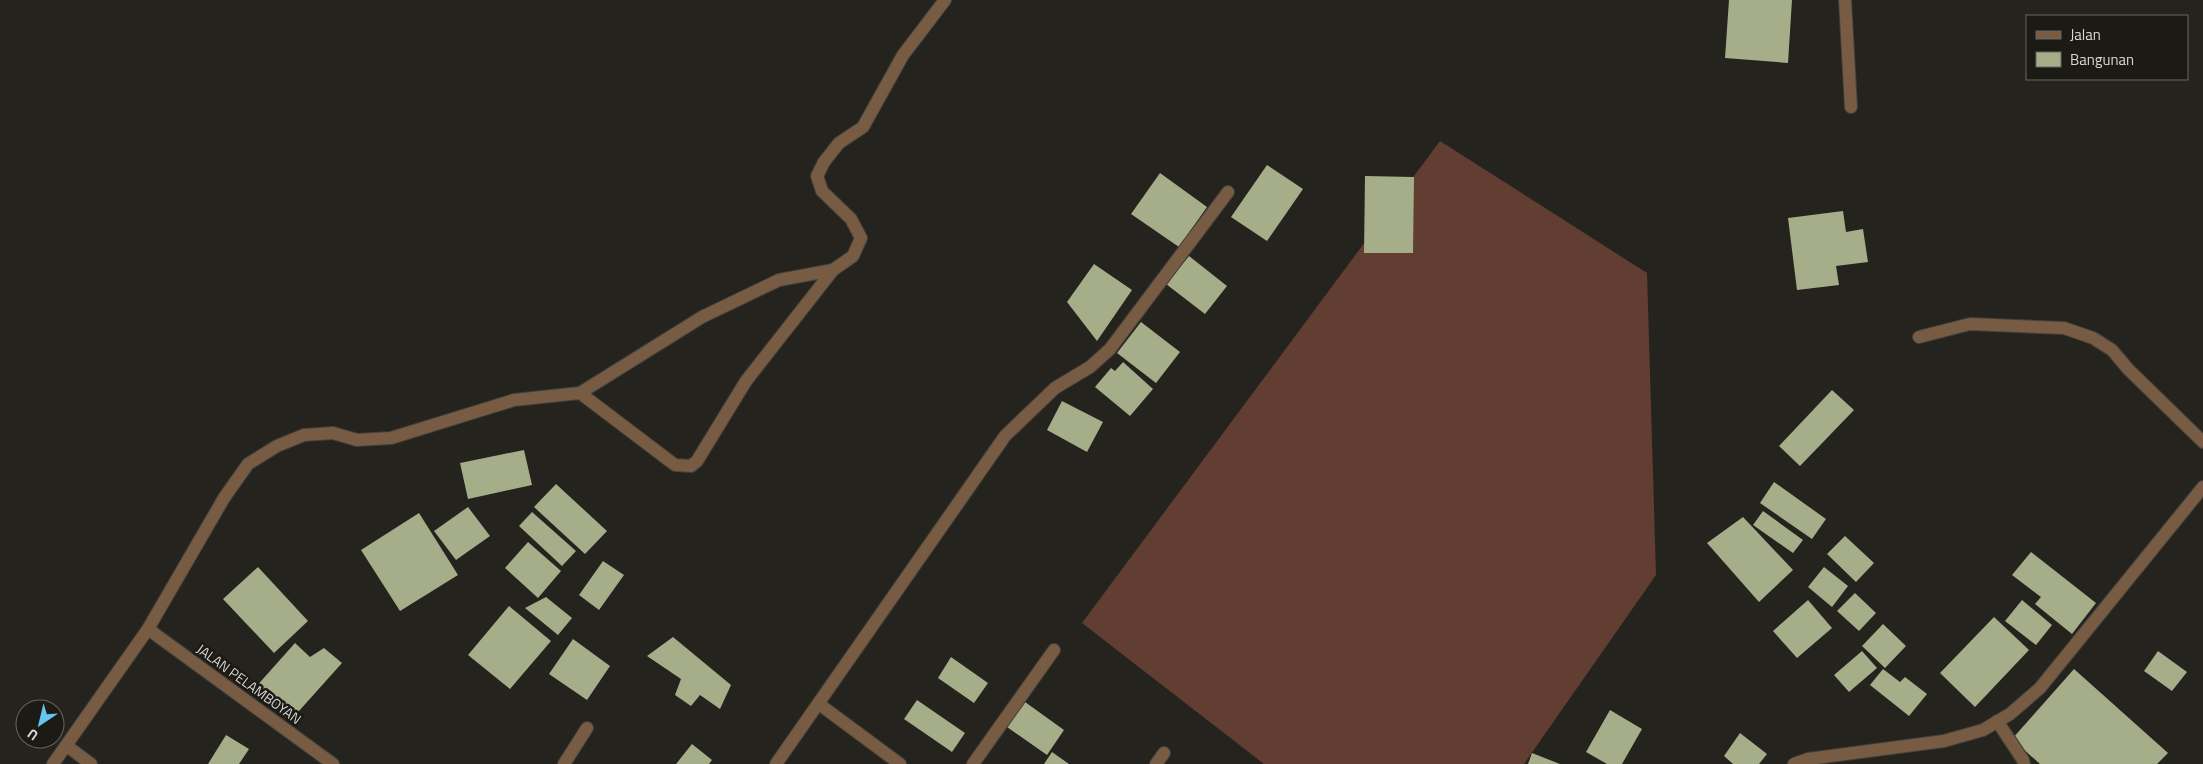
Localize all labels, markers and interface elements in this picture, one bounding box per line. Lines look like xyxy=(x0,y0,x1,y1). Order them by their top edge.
legend xyxy=(2026,15,2188,80)
text: Jalan xyxy=(2070,23,2101,46)
text: Bangunan xyxy=(2070,48,2134,71)
street label: JALAN PELAMBOYAN xyxy=(193,638,306,729)
north arrow xyxy=(15,699,65,749)
text: U xyxy=(22,724,42,746)

